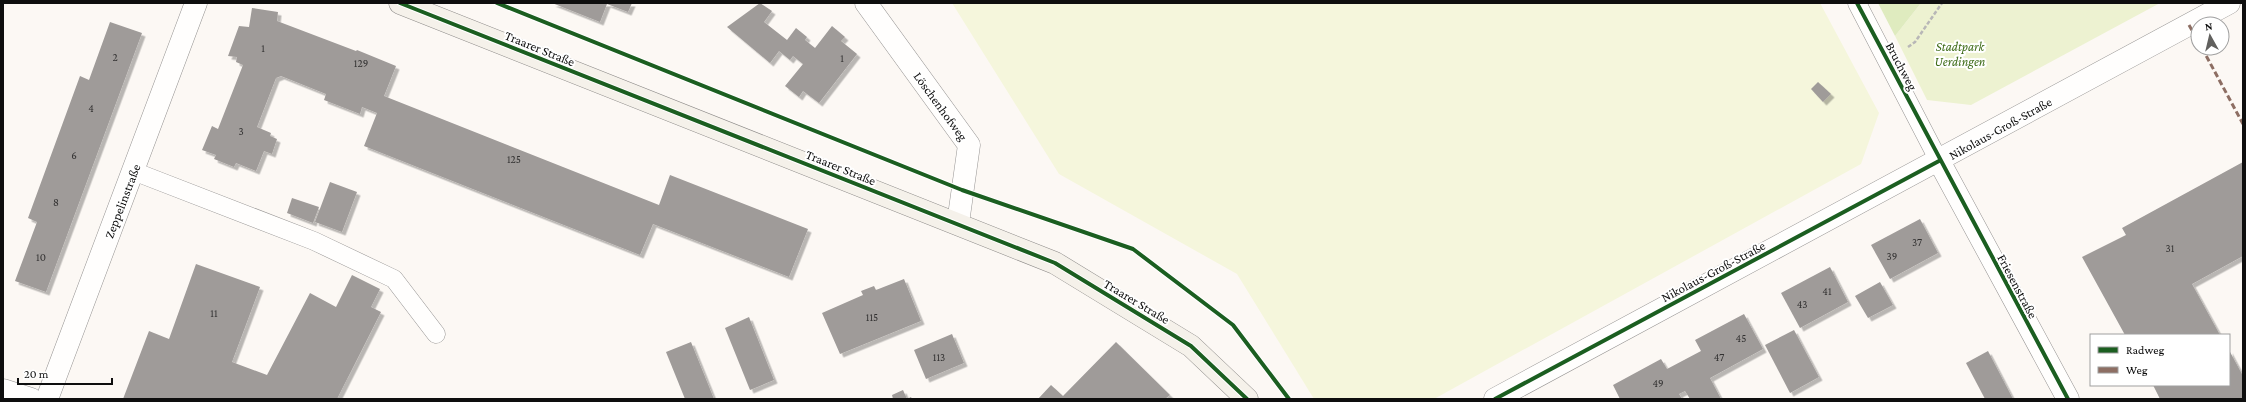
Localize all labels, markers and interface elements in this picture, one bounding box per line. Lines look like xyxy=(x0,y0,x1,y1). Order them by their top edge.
north arrow xyxy=(2190,16,2230,56)
text: N xyxy=(2204,20,2214,33)
street label: Traarer Straße xyxy=(503,28,577,69)
park label: Stadtpark Uerdingen xyxy=(1935,39,1986,69)
street label: Bruchweg xyxy=(1883,40,1921,93)
house number: 1 xyxy=(261,42,265,54)
house number: 2 xyxy=(112,51,118,63)
house number: 1 xyxy=(840,52,844,64)
house number: 129 xyxy=(354,57,368,69)
street label: Löschenhofweg xyxy=(911,69,971,144)
street label: Nikolaus-Groß-Straße xyxy=(1946,94,2055,163)
house number: 4 xyxy=(88,102,94,114)
house number: 3 xyxy=(238,125,244,137)
street label: Traarer Straße xyxy=(804,147,878,188)
house number: 6 xyxy=(71,149,77,161)
house number: 125 xyxy=(507,153,521,165)
street label: Zeppelinstraße xyxy=(101,162,144,240)
house number: 8 xyxy=(53,196,59,208)
house number: 37 xyxy=(1912,236,1922,248)
street label: Nikolaus-Groß-Straße xyxy=(1659,238,1768,305)
house number: 31 xyxy=(2166,242,2175,254)
house number: 39 xyxy=(1887,250,1897,262)
house number: 10 xyxy=(36,251,46,263)
street label: Friesenstraße xyxy=(1994,252,2041,321)
street label: Traarer Straße xyxy=(1101,276,1173,327)
house number: 41 xyxy=(1822,285,1832,297)
house number: 43 xyxy=(1797,298,1807,310)
house number: 11 xyxy=(210,307,218,319)
house number: 115 xyxy=(866,311,878,323)
house number: 45 xyxy=(1736,332,1746,344)
legend xyxy=(2090,334,2230,386)
text: Radweg xyxy=(2126,343,2164,357)
house number: 113 xyxy=(933,351,945,363)
house number: 47 xyxy=(1714,351,1724,363)
scale bar xyxy=(18,360,112,386)
text: Weg xyxy=(2126,363,2148,377)
text: 20 m xyxy=(24,367,49,381)
house number: 49 xyxy=(1652,377,1664,389)

